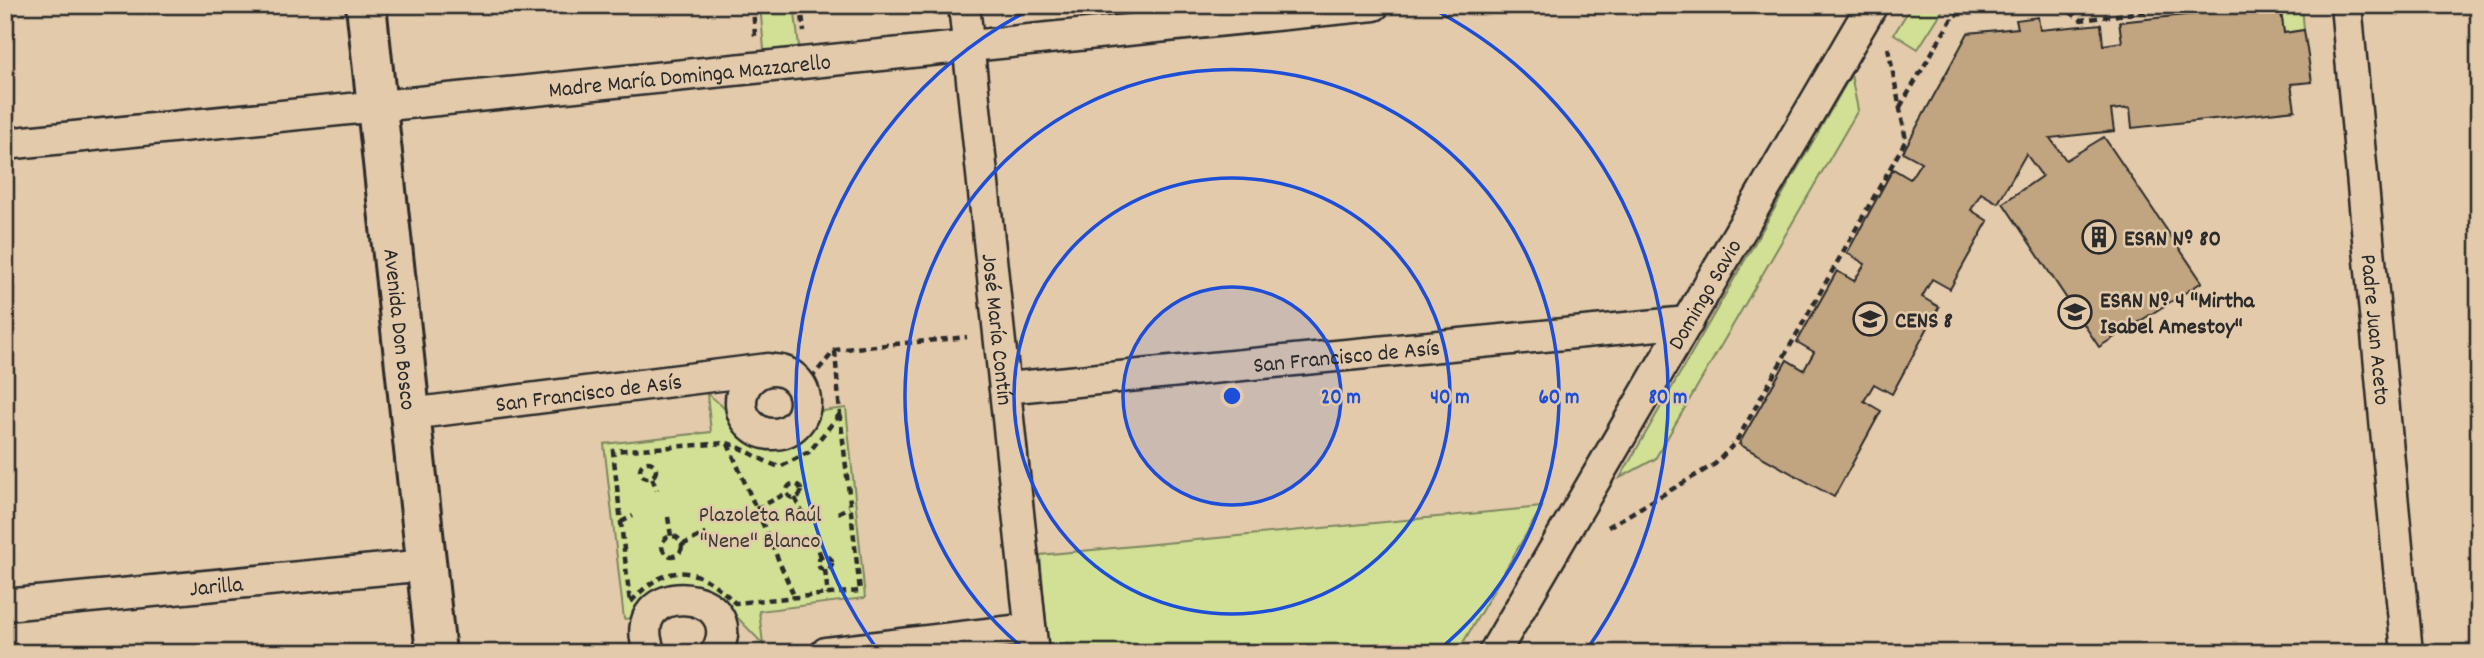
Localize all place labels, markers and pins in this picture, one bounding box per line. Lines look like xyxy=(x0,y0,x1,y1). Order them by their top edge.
building icon: ESRN Nº 80 xyxy=(2080,218,2118,256)
place label: ESRN Nº 80 xyxy=(2124,224,2221,257)
place label: ESRN Nº 4 "Mirtha Isabel Amestoy" xyxy=(2100,286,2255,345)
school or university icon: ESRN Nº 4 "Mirtha Isabel Amestoy" xyxy=(2056,293,2094,331)
school or university icon: CENS 8 xyxy=(1851,300,1889,338)
place label: CENS 8 xyxy=(1895,306,1953,339)
centre of rings xyxy=(1220,384,1244,408)

